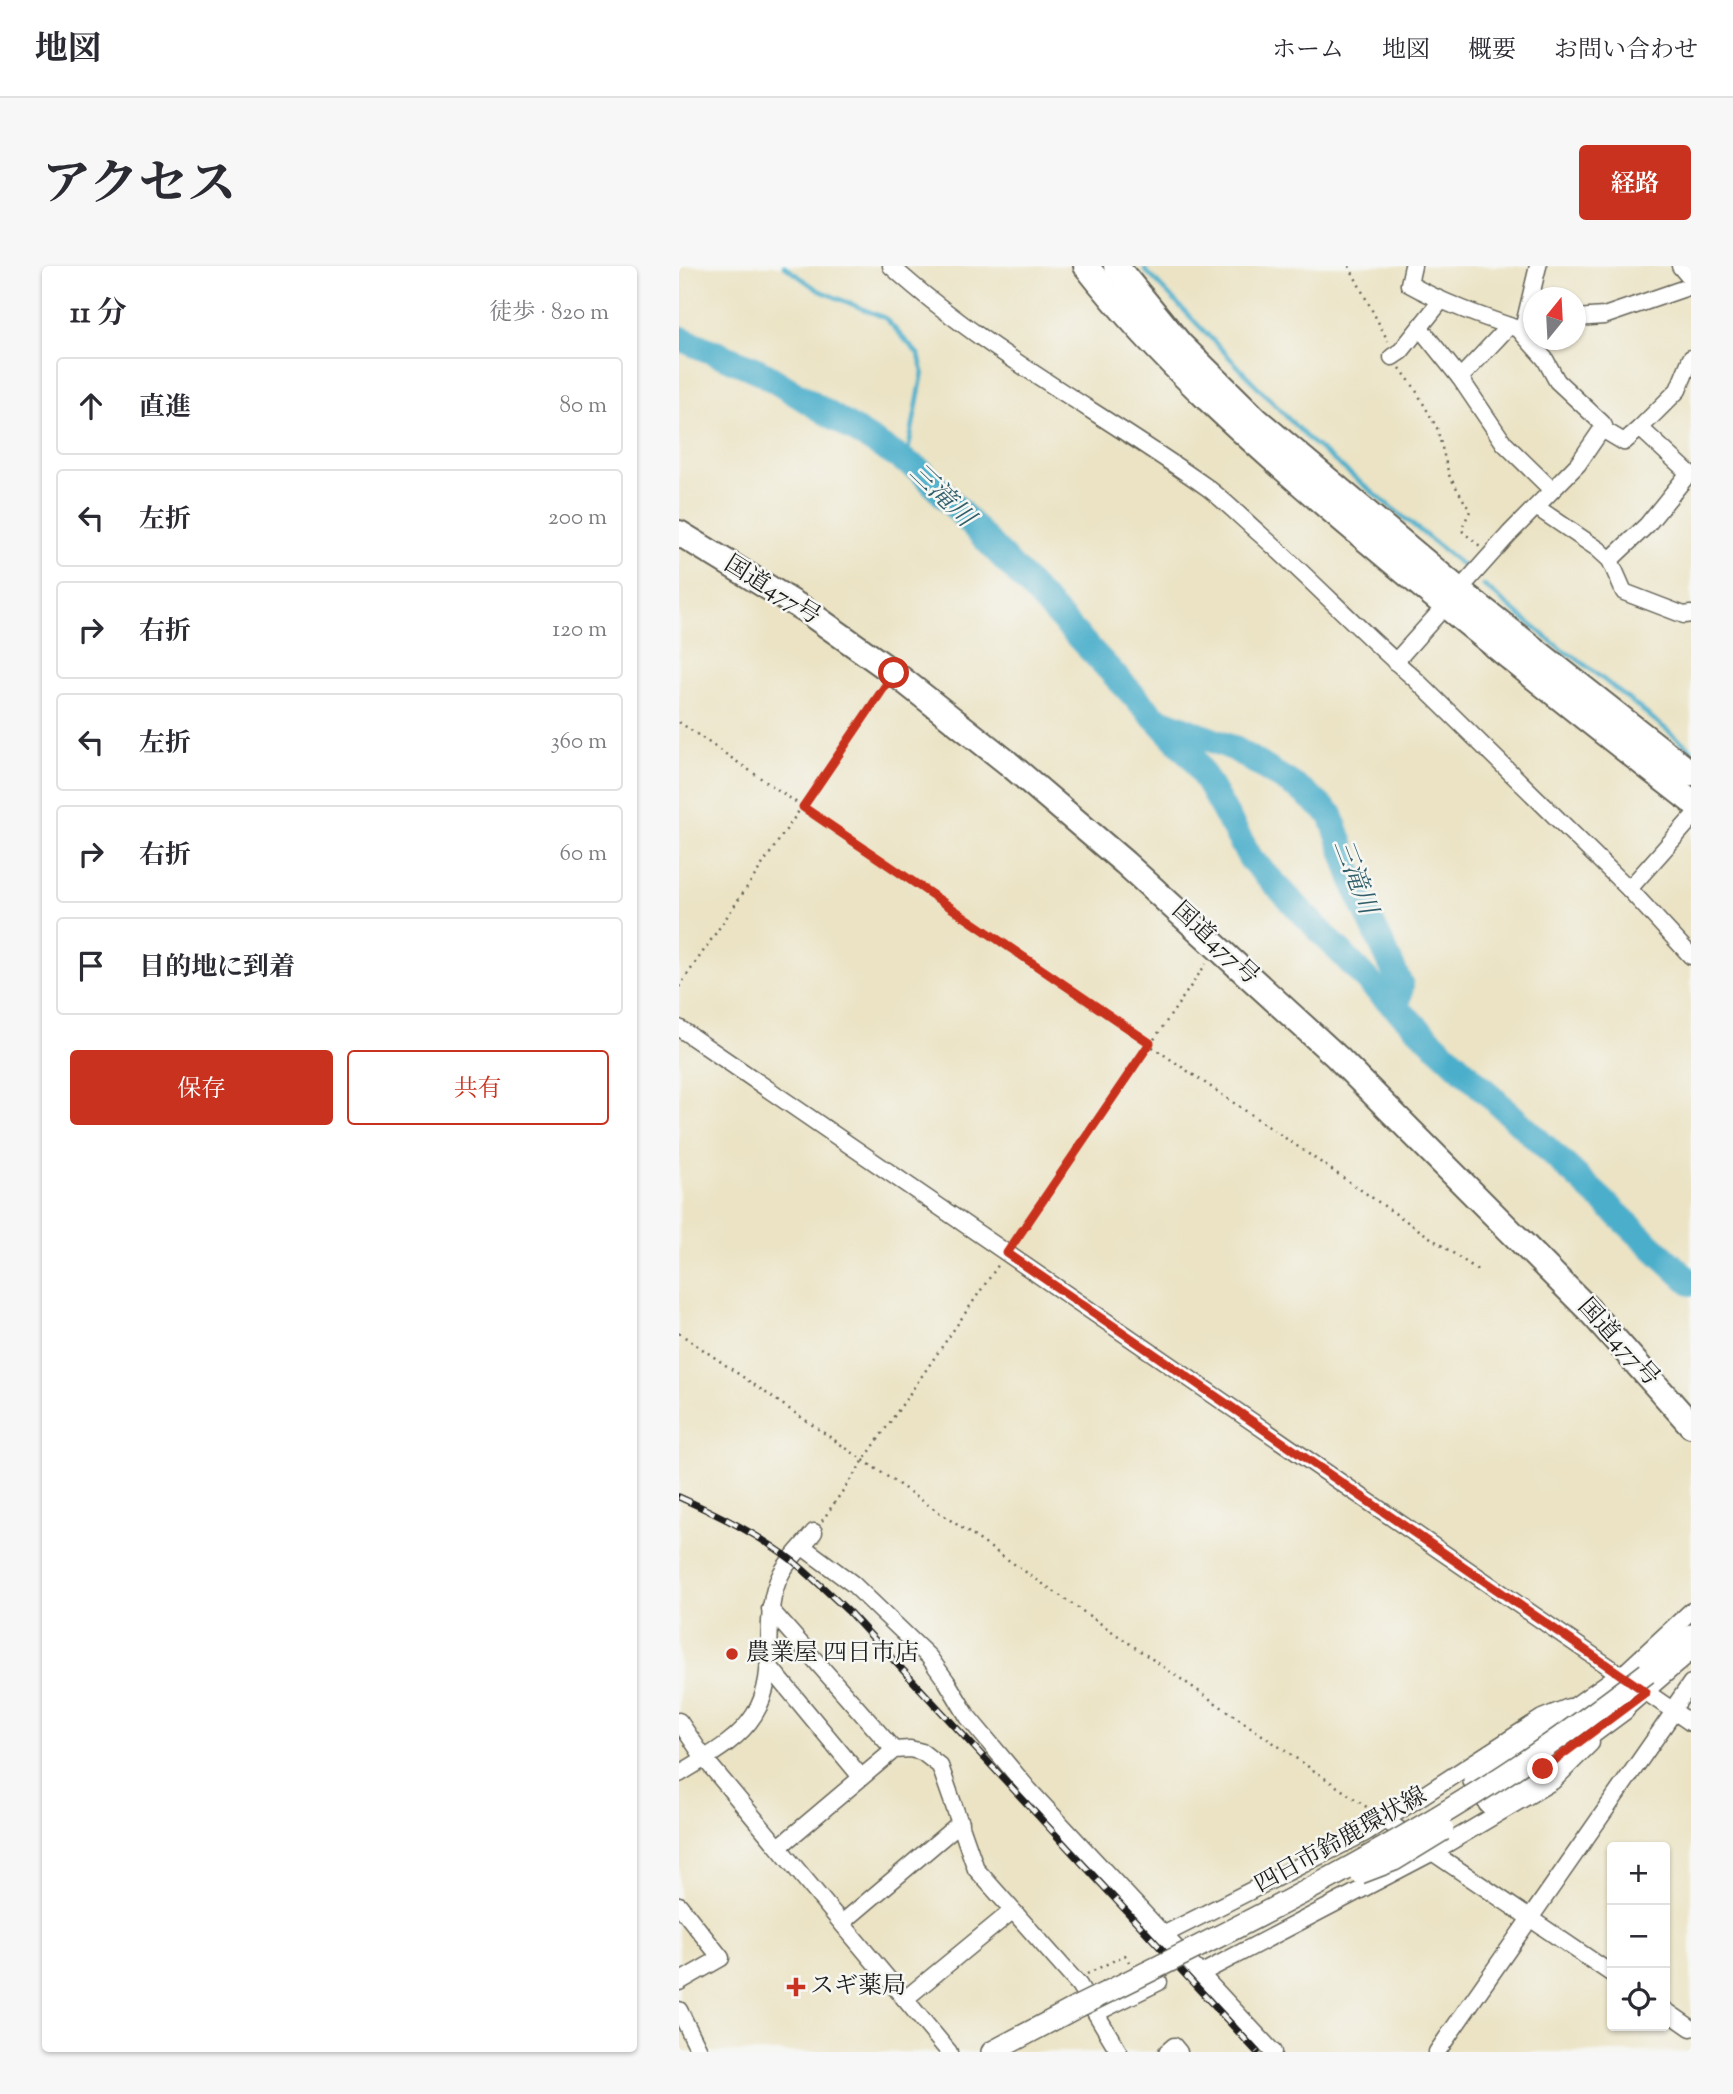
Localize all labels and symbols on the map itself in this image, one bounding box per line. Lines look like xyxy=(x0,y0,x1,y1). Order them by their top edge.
north arrow xyxy=(1523,287,1586,350)
water label: 三滝川 xyxy=(900,456,984,538)
street label: 国道477号 xyxy=(717,548,827,634)
route start xyxy=(878,657,909,688)
water label: 三滝川 xyxy=(1323,834,1386,923)
street label: 国道477号 xyxy=(1164,895,1266,993)
street label: 国道477号 xyxy=(1569,1291,1667,1395)
place label: 農業屋 四日市店 xyxy=(746,1637,919,1671)
marker: 農業屋 四日市店 xyxy=(724,1646,740,1662)
route end xyxy=(1527,1753,1558,1784)
street label: 四日市鈴鹿環状線 xyxy=(1249,1780,1433,1902)
place label: スギ薬局 xyxy=(810,1970,906,2004)
marker: スギ薬局 xyxy=(788,1979,804,1995)

